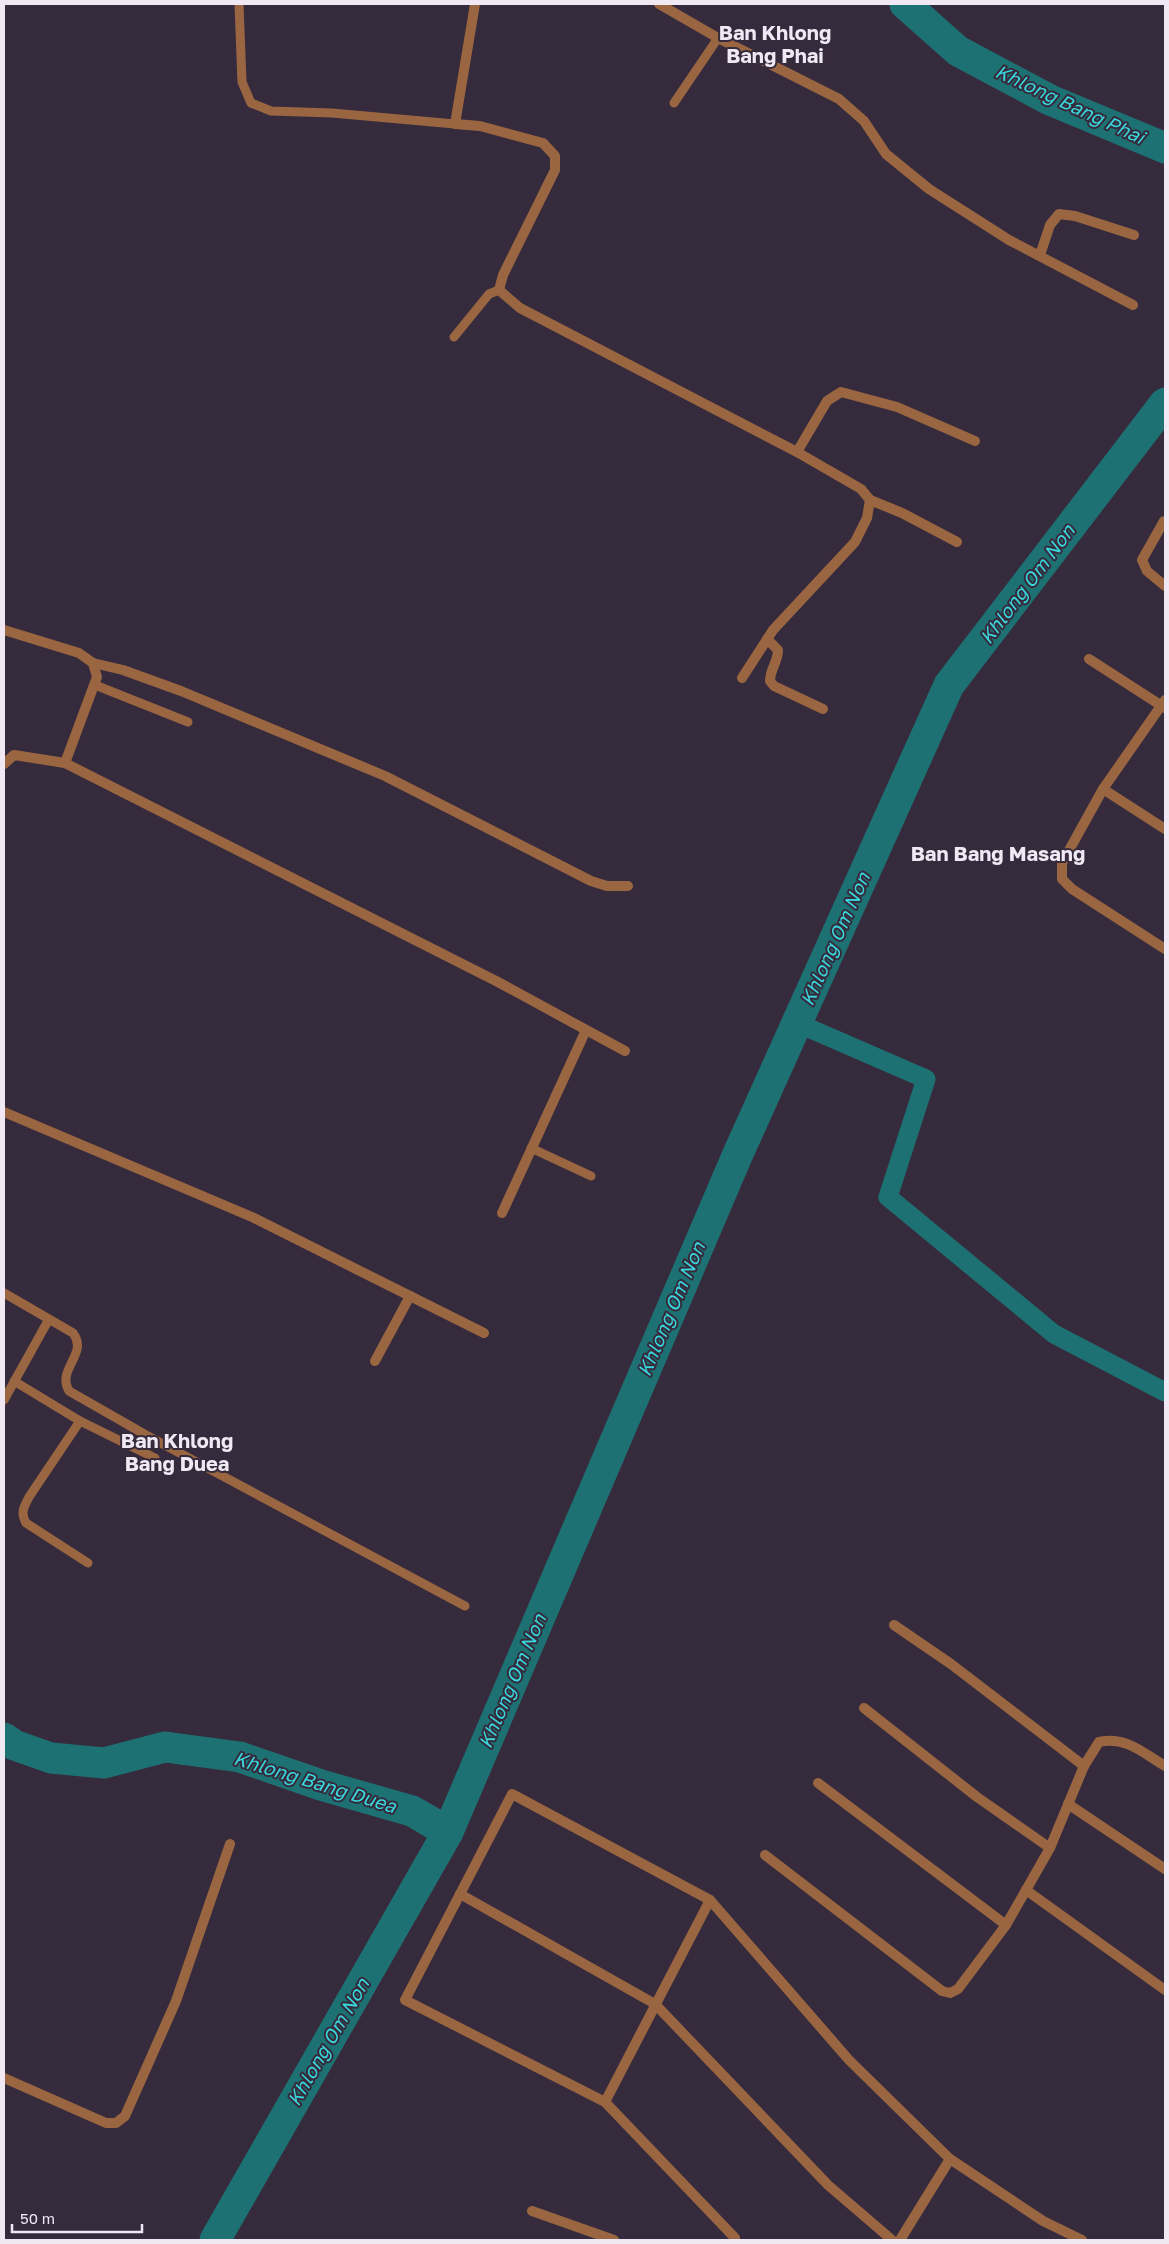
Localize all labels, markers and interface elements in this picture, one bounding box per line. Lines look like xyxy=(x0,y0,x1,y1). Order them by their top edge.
district label: Ban Khlong Bang Phai xyxy=(719,20,831,67)
water label: Khlong Bang Phai xyxy=(992,59,1150,149)
water label: Khlong Om Non xyxy=(974,518,1080,648)
district label: Ban Bang Masang xyxy=(911,841,1085,865)
water label: Khlong Om Non xyxy=(795,867,875,1009)
water label: Khlong Om Non xyxy=(632,1237,710,1379)
district label: Ban Khlong Bang Duea xyxy=(121,1428,233,1475)
water label: Khlong Om Non xyxy=(473,1609,551,1751)
water label: Khlong Bang Duea xyxy=(231,1746,400,1817)
water label: Khlong Om Non xyxy=(282,1973,374,2110)
scale bar xyxy=(12,2202,142,2234)
text: 50 m xyxy=(20,2209,55,2227)

